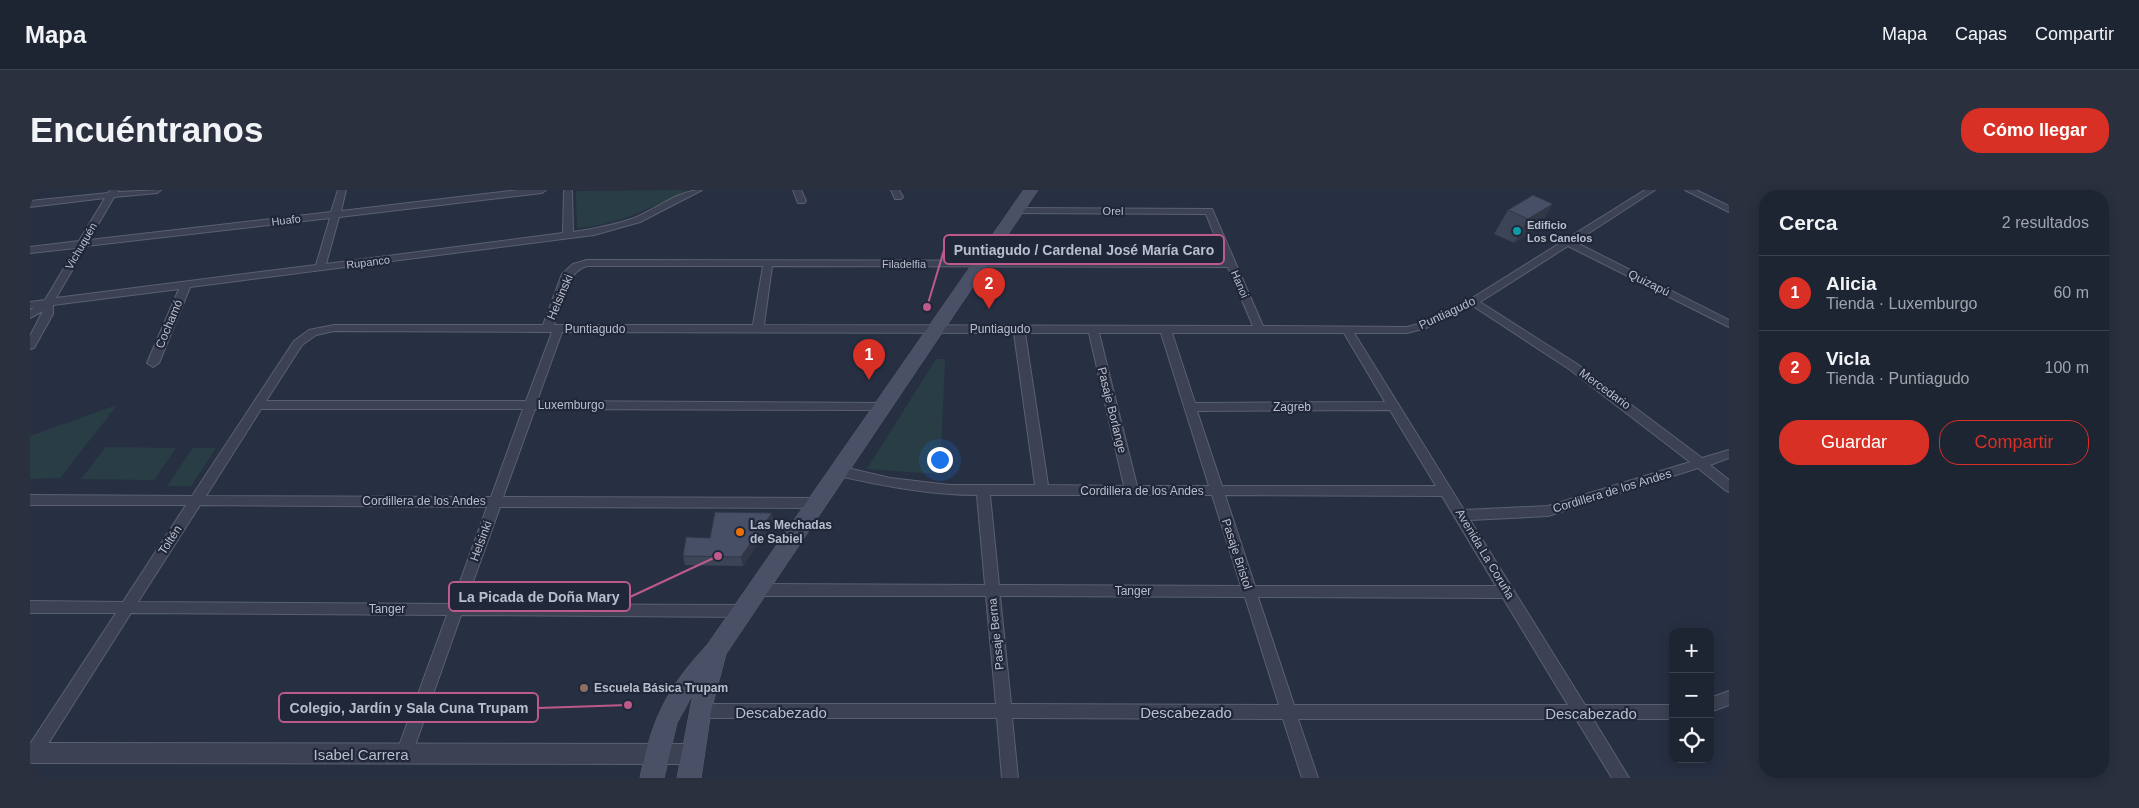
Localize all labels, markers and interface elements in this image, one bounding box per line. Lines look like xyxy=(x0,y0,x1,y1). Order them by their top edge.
text: Mapa xyxy=(25,21,86,48)
text: Mapa xyxy=(1882,24,1927,44)
text: Capas xyxy=(1955,24,2007,44)
text: Compartir xyxy=(2035,24,2114,44)
button: Cómo llegar xyxy=(1961,108,2109,153)
text: Encuéntranos xyxy=(30,110,263,149)
street label: Orel xyxy=(1103,205,1123,217)
text: Cerca xyxy=(1779,211,1837,234)
street label: Huafo xyxy=(271,212,301,228)
text: 2 resultados xyxy=(2002,214,2089,231)
place label: Edificio Los Canelos xyxy=(1527,219,1592,244)
street label: Vichuquén xyxy=(63,221,99,271)
marker: Edificio Los Canelos xyxy=(1511,225,1523,237)
callout: Puntiagudo / Cardenal José María Caro xyxy=(944,235,1224,264)
text: Puntiagudo / Cardenal José María Caro xyxy=(954,242,1214,258)
street label: Rupanco xyxy=(345,253,391,271)
street label: Filadelfia xyxy=(882,258,927,270)
street label: Quizapú xyxy=(1626,267,1672,299)
pin: 2 xyxy=(973,268,1005,309)
street label: Hanoi xyxy=(1229,268,1251,300)
street label: Helsinski xyxy=(544,272,576,322)
text: Alicia xyxy=(1826,273,1877,294)
text: 1 xyxy=(1791,284,1799,301)
text: 60 m xyxy=(2053,284,2089,301)
street label: Puntiagudo xyxy=(1417,294,1478,332)
text: Tienda · Luxemburgo xyxy=(1826,295,1978,312)
street label: Cochamó xyxy=(153,297,186,350)
street label: Puntiagudo xyxy=(565,322,626,336)
street label: Puntiagudo xyxy=(970,322,1031,336)
pin: 1 xyxy=(853,339,885,380)
text: Vicla xyxy=(1826,348,1870,369)
text: 2 xyxy=(1791,359,1799,376)
text: 100 m xyxy=(2045,359,2089,376)
street label: Pasaje Borlange xyxy=(1095,366,1130,455)
street label: Mercedario xyxy=(1577,366,1634,412)
text: Tienda · Puntiagudo xyxy=(1826,370,1970,387)
street label: Luxemburgo xyxy=(538,398,605,412)
street label: Zagreb xyxy=(1273,400,1311,414)
button: Guardar xyxy=(1779,420,1929,465)
button: Compartir xyxy=(1939,420,2089,465)
your location xyxy=(927,447,953,473)
street label: Cordillera de los Andes xyxy=(1551,466,1673,516)
street label: Cordillera de los Andes xyxy=(1080,484,1204,498)
street label: Cordillera de los Andes xyxy=(362,494,486,508)
street label: Avenida La Coruña xyxy=(1453,506,1518,602)
street label: Pasaje Bristol xyxy=(1219,517,1255,591)
place label: Las Mechadas de Sabiel xyxy=(750,518,832,546)
street label: Helsinki xyxy=(467,519,495,563)
street label: Toltén xyxy=(155,523,185,557)
marker: Las Mechadas de Sabiel xyxy=(734,526,746,538)
callout: La Picada de Doña Mary xyxy=(449,582,630,611)
street label: Tanger xyxy=(1115,584,1151,598)
text: La Picada de Doña Mary xyxy=(458,589,620,605)
street label: Pasaje Berna xyxy=(985,597,1007,671)
street label: Tanger xyxy=(369,602,405,616)
map controls xyxy=(1669,628,1714,763)
button: + xyxy=(1669,628,1714,673)
button: − xyxy=(1669,673,1714,718)
place label: Escuela Básica Trupam xyxy=(594,681,728,695)
marker: Escuela Básica Trupam xyxy=(578,682,590,694)
callout: Colegio, Jardín y Sala Cuna Trupam xyxy=(279,693,538,722)
text: Colegio, Jardín y Sala Cuna Trupam xyxy=(290,700,528,716)
street label: Descabezado xyxy=(735,704,827,721)
street label: Descabezado xyxy=(1140,704,1232,721)
street label: Descabezado xyxy=(1545,705,1637,722)
button: locate xyxy=(1669,718,1714,763)
street label: Isabel Carrera xyxy=(313,746,409,763)

